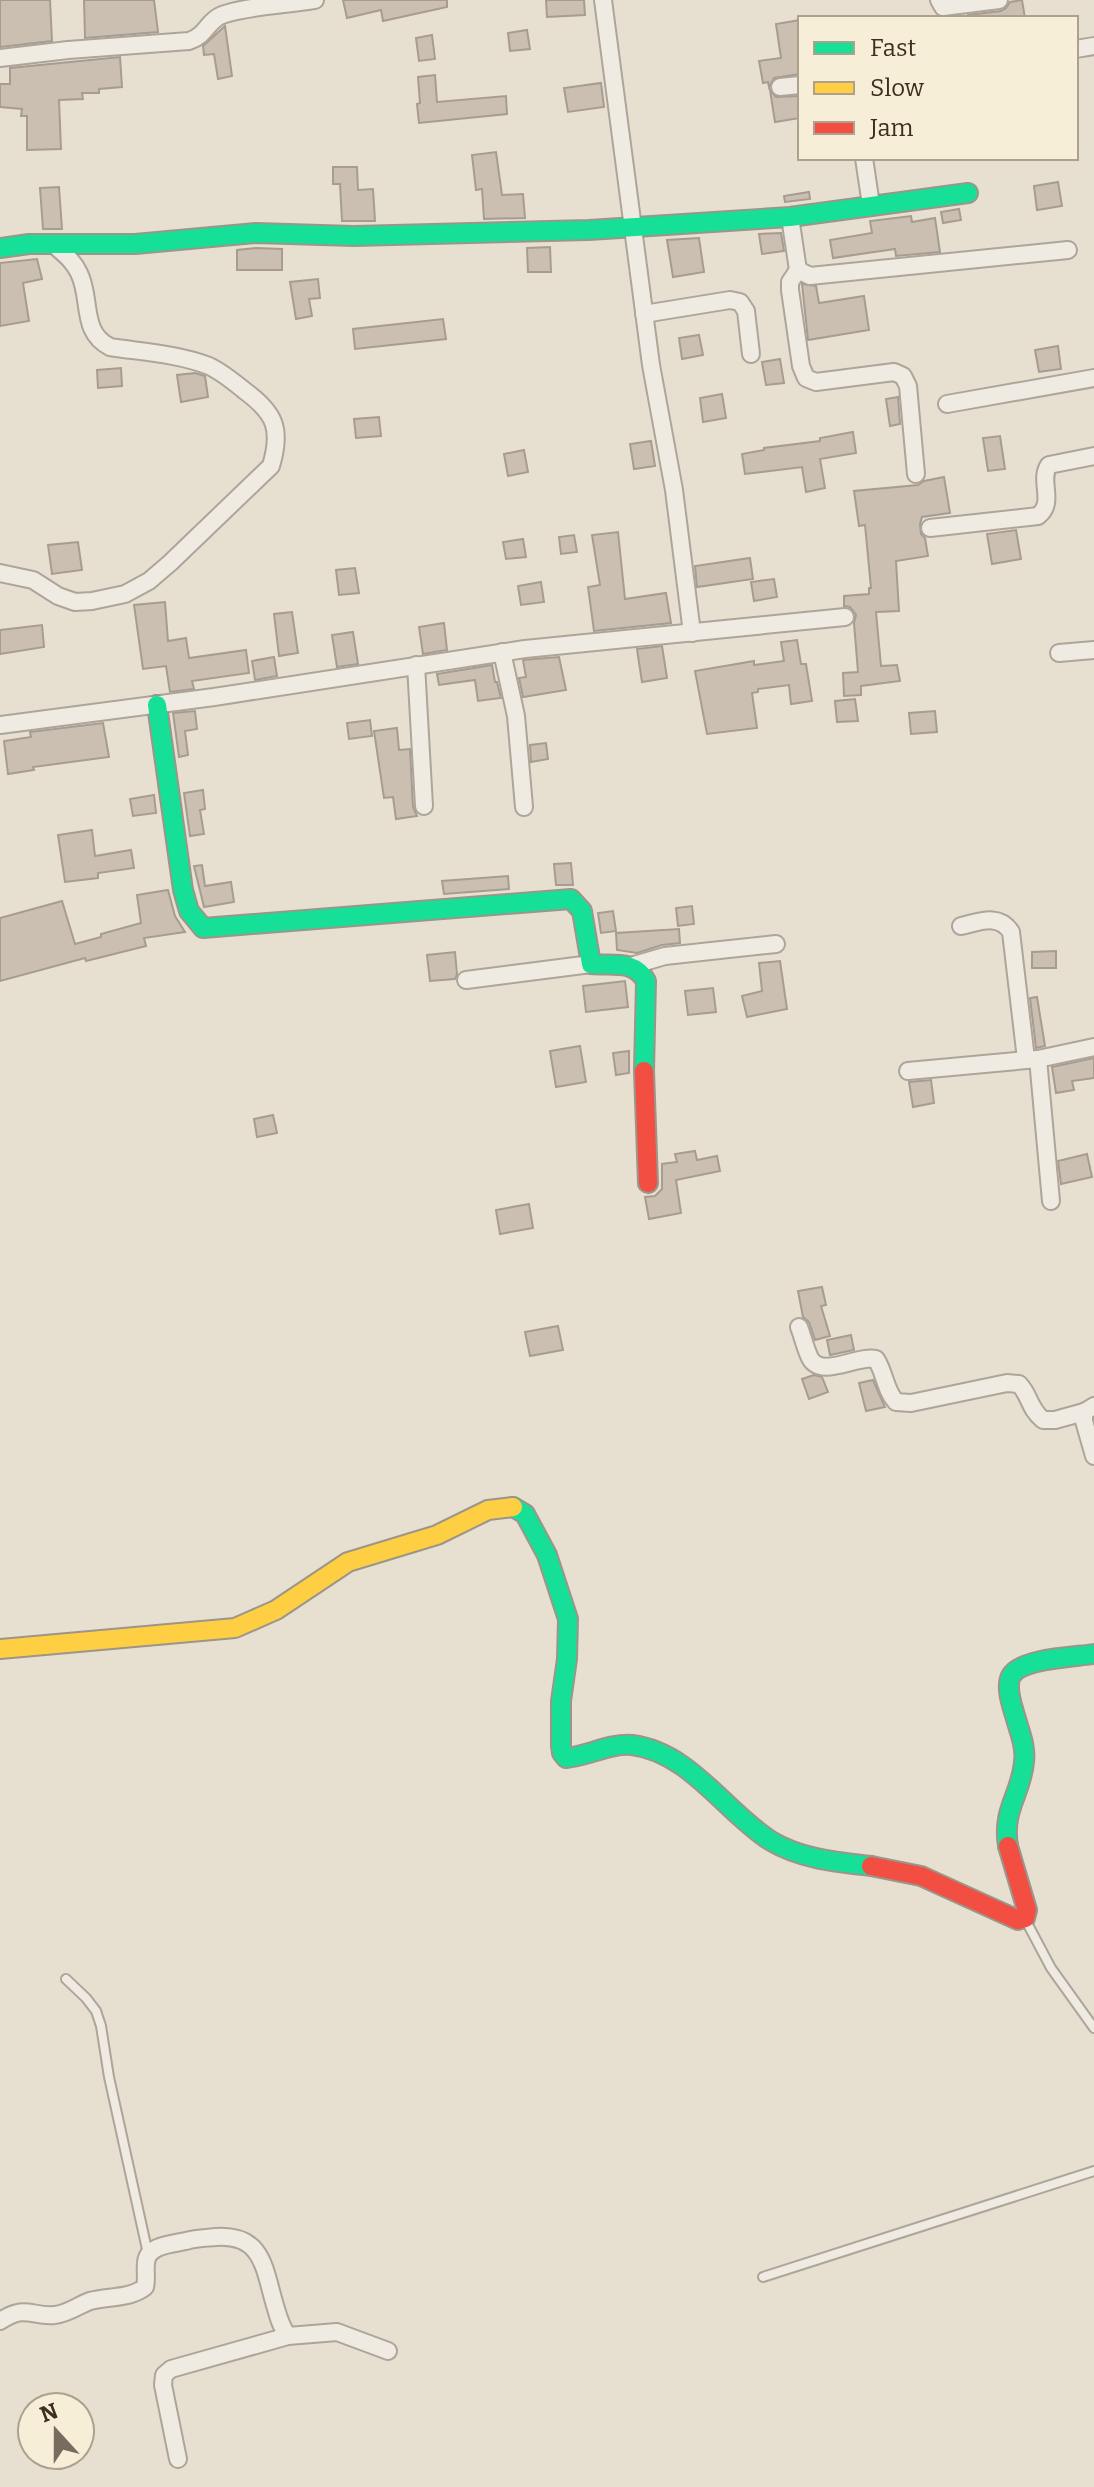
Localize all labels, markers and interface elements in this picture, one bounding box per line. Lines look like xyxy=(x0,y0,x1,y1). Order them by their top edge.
legend xyxy=(798,16,1078,160)
text: Fast xyxy=(870,34,916,62)
text: Slow xyxy=(870,74,925,102)
text: Jam xyxy=(869,114,914,142)
north arrow xyxy=(16,2391,96,2471)
text: N xyxy=(36,2397,62,2428)

